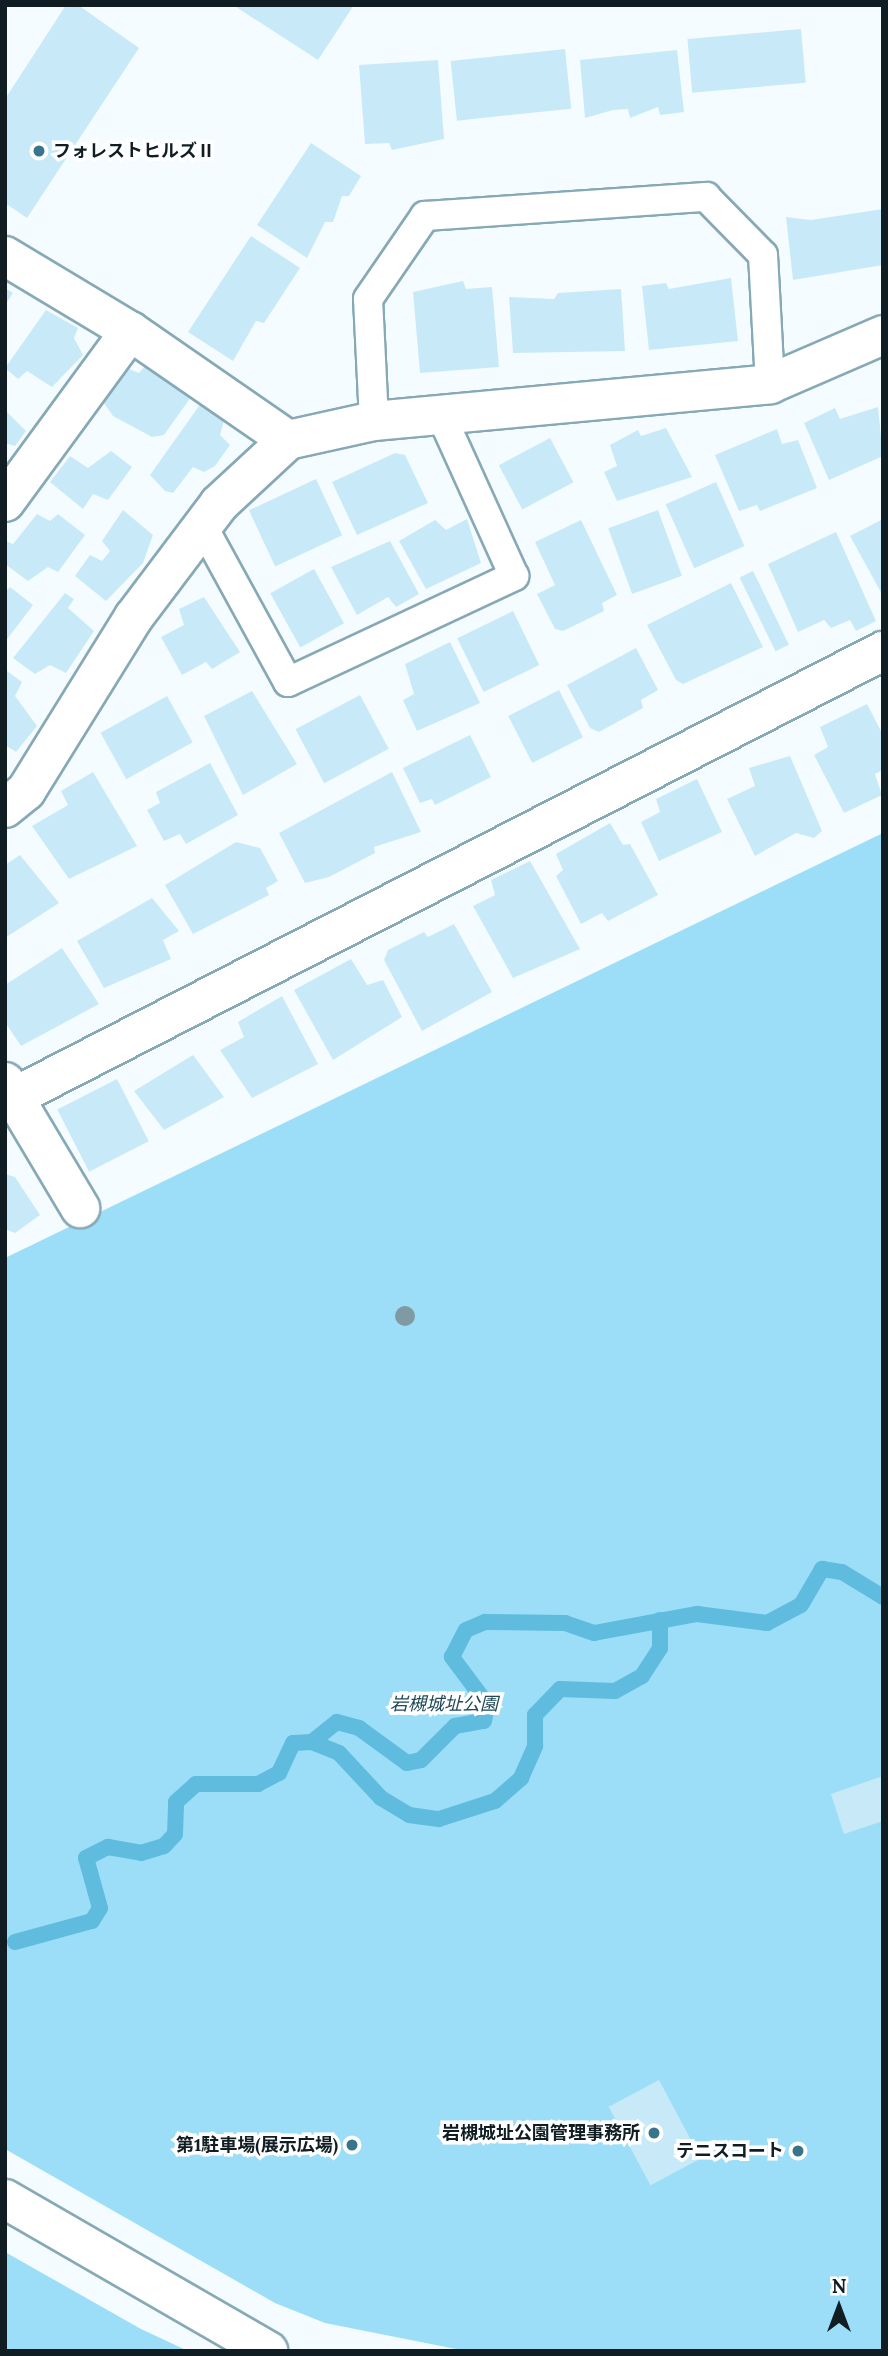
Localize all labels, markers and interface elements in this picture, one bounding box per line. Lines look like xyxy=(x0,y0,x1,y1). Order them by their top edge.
place label: フォレストヒルズⅡ xyxy=(53,140,215,162)
marker: フォレストヒルズⅡ xyxy=(31,143,47,159)
park label: 岩槻城址公園 xyxy=(390,1693,498,1715)
place label: 岩槻城址公園管理事務所 xyxy=(442,2122,640,2144)
marker: 岩槻城址公園管理事務所 xyxy=(646,2125,662,2141)
place label: 第1駐車場(展示広場) xyxy=(176,2134,338,2156)
marker: 第1駐車場(展示広場) xyxy=(344,2137,360,2153)
place label: テニスコート xyxy=(676,2140,784,2162)
marker: テニスコート xyxy=(790,2143,806,2159)
north arrow xyxy=(804,2272,874,2342)
text: N xyxy=(832,2274,846,2298)

